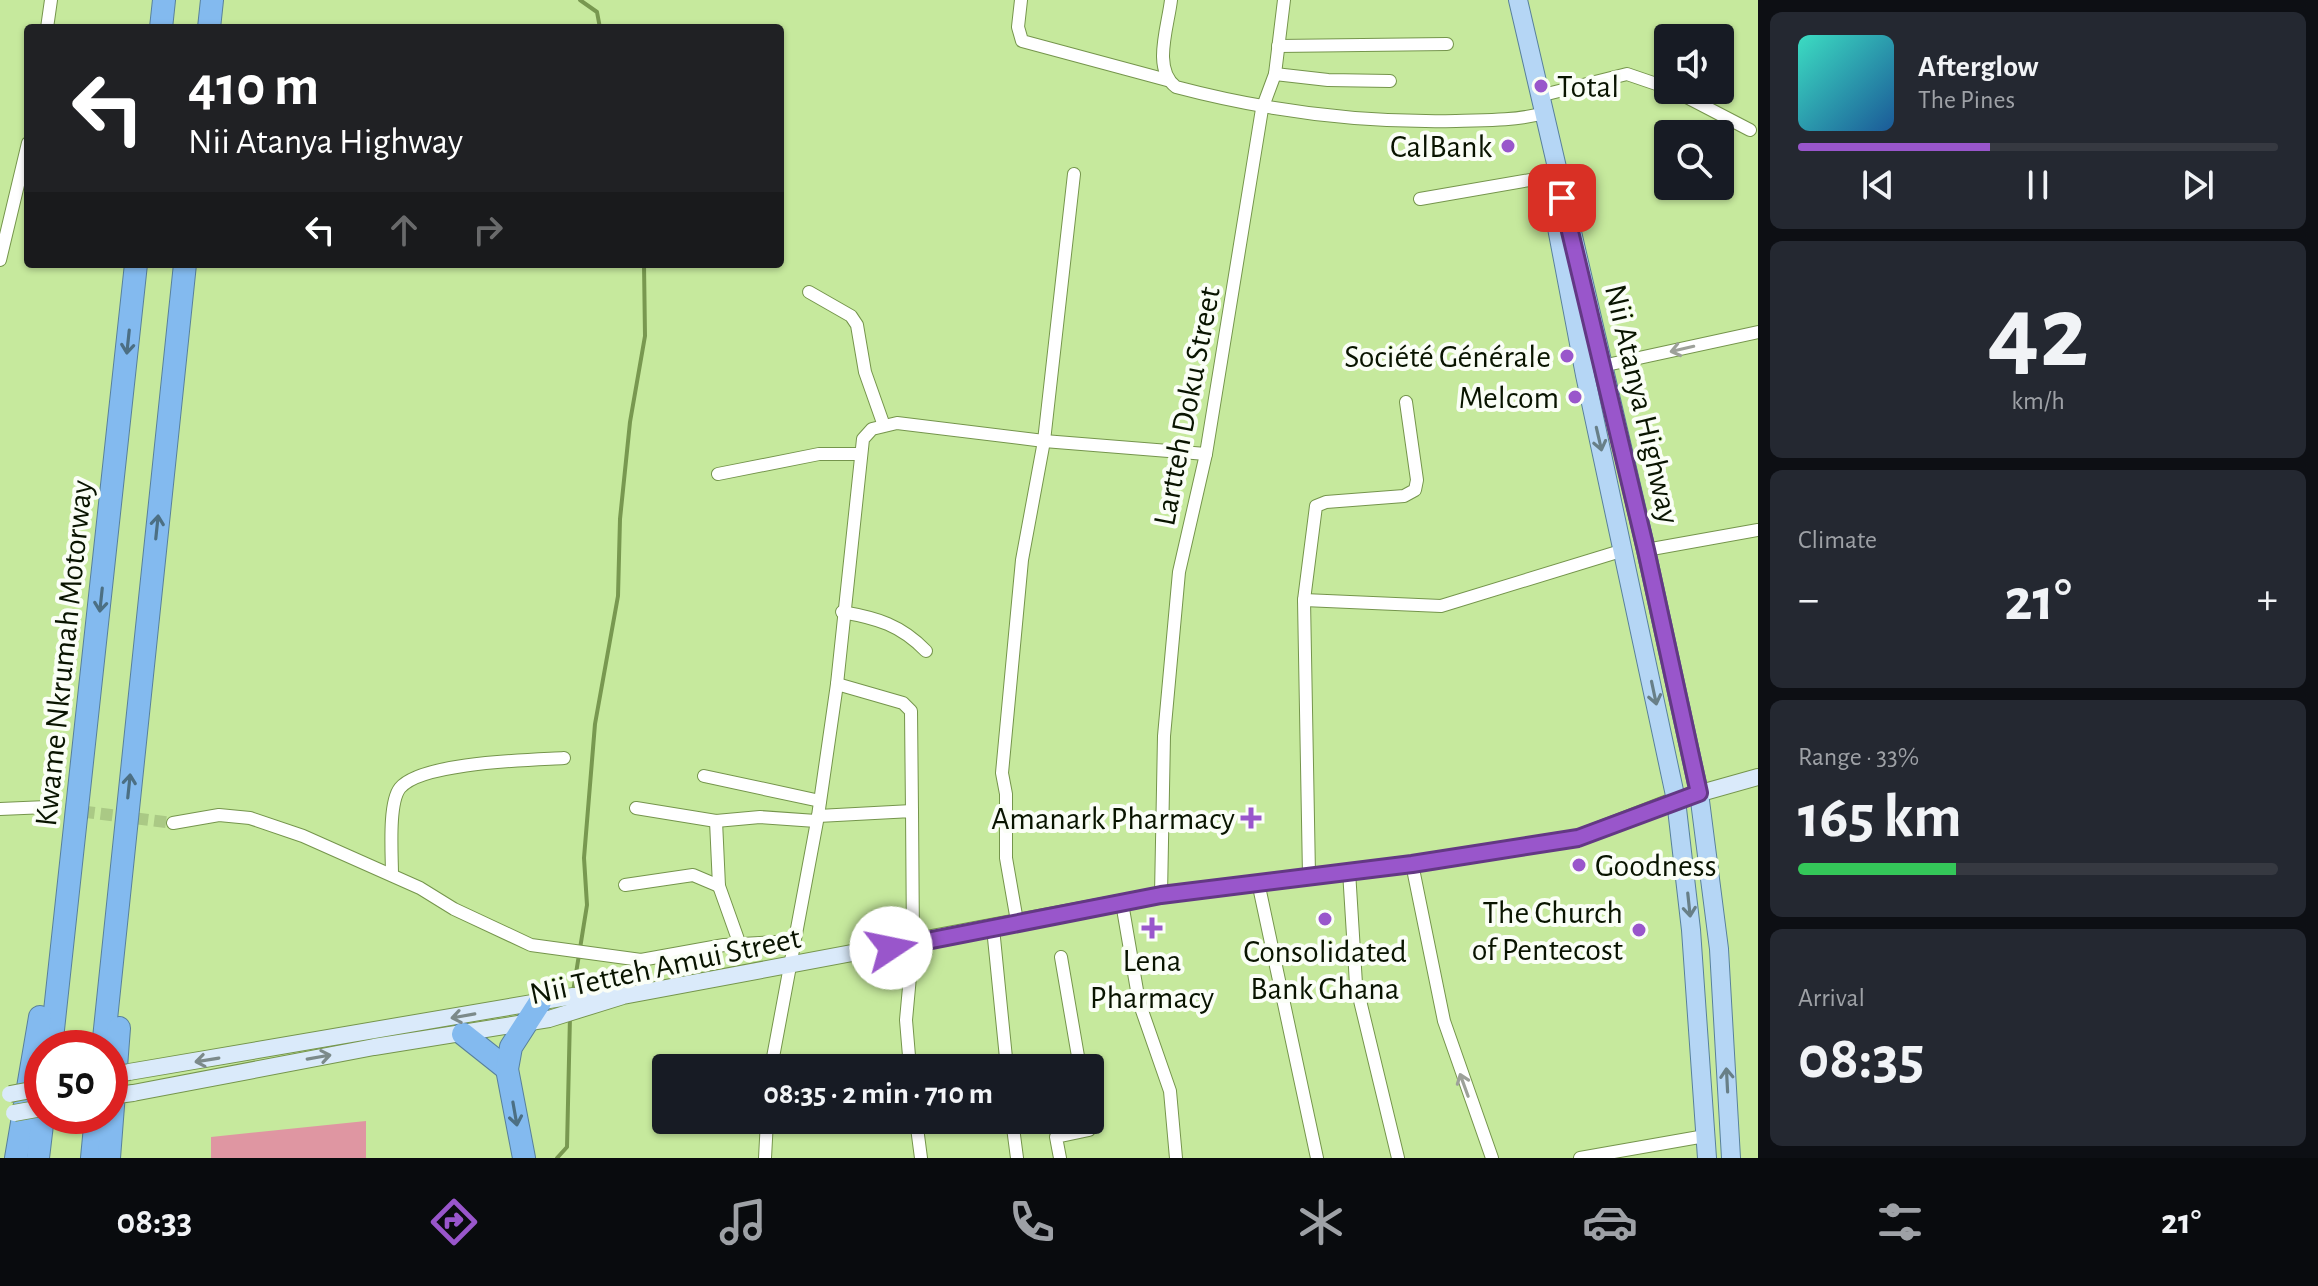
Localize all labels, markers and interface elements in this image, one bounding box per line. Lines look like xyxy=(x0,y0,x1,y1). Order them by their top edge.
map controls xyxy=(1654,24,1734,200)
button: sound xyxy=(1654,24,1734,104)
text: Afterglow xyxy=(1918,52,2039,82)
icon: left xyxy=(56,56,160,160)
text: 410 m xyxy=(188,59,319,115)
place label: Total xyxy=(1557,71,1619,103)
marker: Total xyxy=(1532,77,1550,95)
text: The Pines xyxy=(1918,87,2015,113)
button: search xyxy=(1654,120,1734,200)
text: Nii Atanya Highway xyxy=(188,124,463,160)
place label: CalBank xyxy=(1390,131,1492,163)
marker: CalBank xyxy=(1499,137,1517,155)
icon: previous xyxy=(1856,163,1900,207)
icon: pause xyxy=(2016,163,2060,207)
icon: next xyxy=(2176,163,2220,207)
pin xyxy=(1528,164,1596,232)
icon: arrive xyxy=(1540,176,1584,220)
icon: left xyxy=(298,208,342,252)
icon: ahead xyxy=(382,208,426,252)
icon: right xyxy=(466,208,510,252)
street label: Nii Atanya Highway xyxy=(1599,281,1685,527)
text: 42 xyxy=(1987,282,2089,386)
street label: Lartteh Doku Street xyxy=(1148,284,1226,528)
one-way arrow xyxy=(120,328,135,354)
place label: Société Générale xyxy=(1344,341,1551,373)
one-way arrow xyxy=(1670,342,1695,357)
marker: Société Générale xyxy=(1558,347,1576,365)
place label: Melcom xyxy=(1458,382,1559,414)
marker: Melcom xyxy=(1566,388,1584,406)
text: km/h xyxy=(2011,388,2065,414)
one-way arrow xyxy=(1592,425,1607,451)
street label: Kwame Nkrumah Motorway xyxy=(30,478,98,828)
one-way arrow xyxy=(149,515,164,541)
text: Climate xyxy=(1798,527,1877,553)
text: 21° xyxy=(2004,571,2072,631)
text: − xyxy=(1798,578,1819,622)
text: + xyxy=(2257,578,2278,622)
one-way arrow xyxy=(93,586,108,613)
one-way arrow xyxy=(1647,680,1662,705)
text: Range · 33% xyxy=(1798,744,1919,770)
one-way arrow xyxy=(122,773,137,800)
text: 165 km xyxy=(1798,788,1962,848)
place label: Amanark Pharmacy xyxy=(991,803,1235,835)
marker: Amanark Pharmacy xyxy=(1242,809,1260,827)
place label: Goodness xyxy=(1595,850,1717,882)
marker: Goodness xyxy=(1570,856,1588,874)
one-way arrow xyxy=(1681,892,1696,918)
place label: The Church of Pentecost xyxy=(1472,897,1623,966)
position arrow xyxy=(849,906,933,990)
marker: Consolidated Bank Ghana xyxy=(1316,910,1334,928)
marker: Lena Pharmacy xyxy=(1143,919,1161,937)
marker: The Church of Pentecost xyxy=(1630,921,1648,939)
street label: Nii Tetteh Amui Street xyxy=(527,922,804,1010)
place label: Consolidated Bank Ghana xyxy=(1243,936,1407,1005)
place label: Lena Pharmacy xyxy=(1090,945,1215,1014)
text: Arrival xyxy=(1798,985,1865,1011)
one-way arrow xyxy=(451,1009,476,1024)
text: 08:35 xyxy=(1798,1029,1924,1089)
speed limit sign: 50 xyxy=(24,1030,128,1134)
one-way arrow xyxy=(306,1048,331,1063)
one-way arrow xyxy=(195,1053,220,1068)
one-way arrow xyxy=(1720,1067,1735,1094)
one-way arrow xyxy=(1456,1073,1470,1098)
text: 08:35 · 2 min · 710 m xyxy=(763,1079,993,1109)
one-way arrow xyxy=(509,1100,524,1126)
icon: directions xyxy=(426,1194,482,1250)
icon: music xyxy=(715,1194,771,1250)
icon: phone xyxy=(1004,1194,1060,1250)
icon: climate xyxy=(1293,1194,1349,1250)
icon: car xyxy=(1582,1194,1638,1250)
icon: filters xyxy=(1872,1194,1928,1250)
text: 08:33 xyxy=(117,1204,192,1240)
text: 21° xyxy=(2161,1204,2201,1240)

